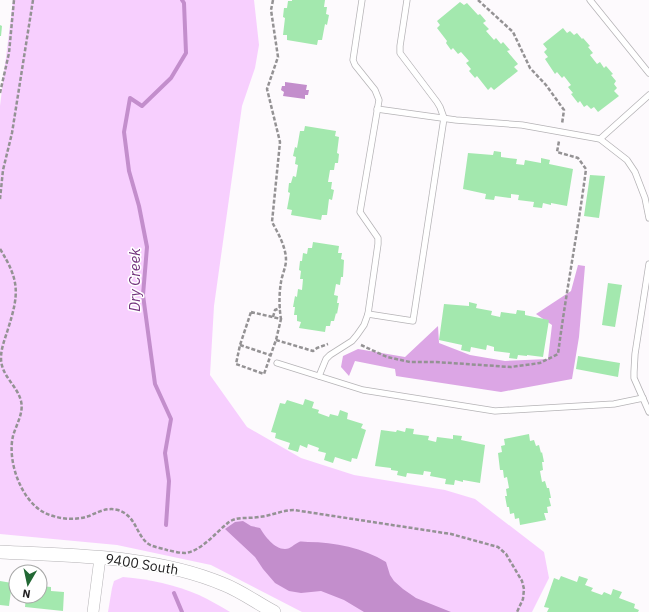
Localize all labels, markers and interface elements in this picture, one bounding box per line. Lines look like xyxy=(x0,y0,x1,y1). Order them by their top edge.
water label: Dry Creek xyxy=(125,248,144,312)
street label: 9400 South xyxy=(104,549,180,579)
north arrow xyxy=(8,564,48,604)
text: N xyxy=(21,586,31,601)

